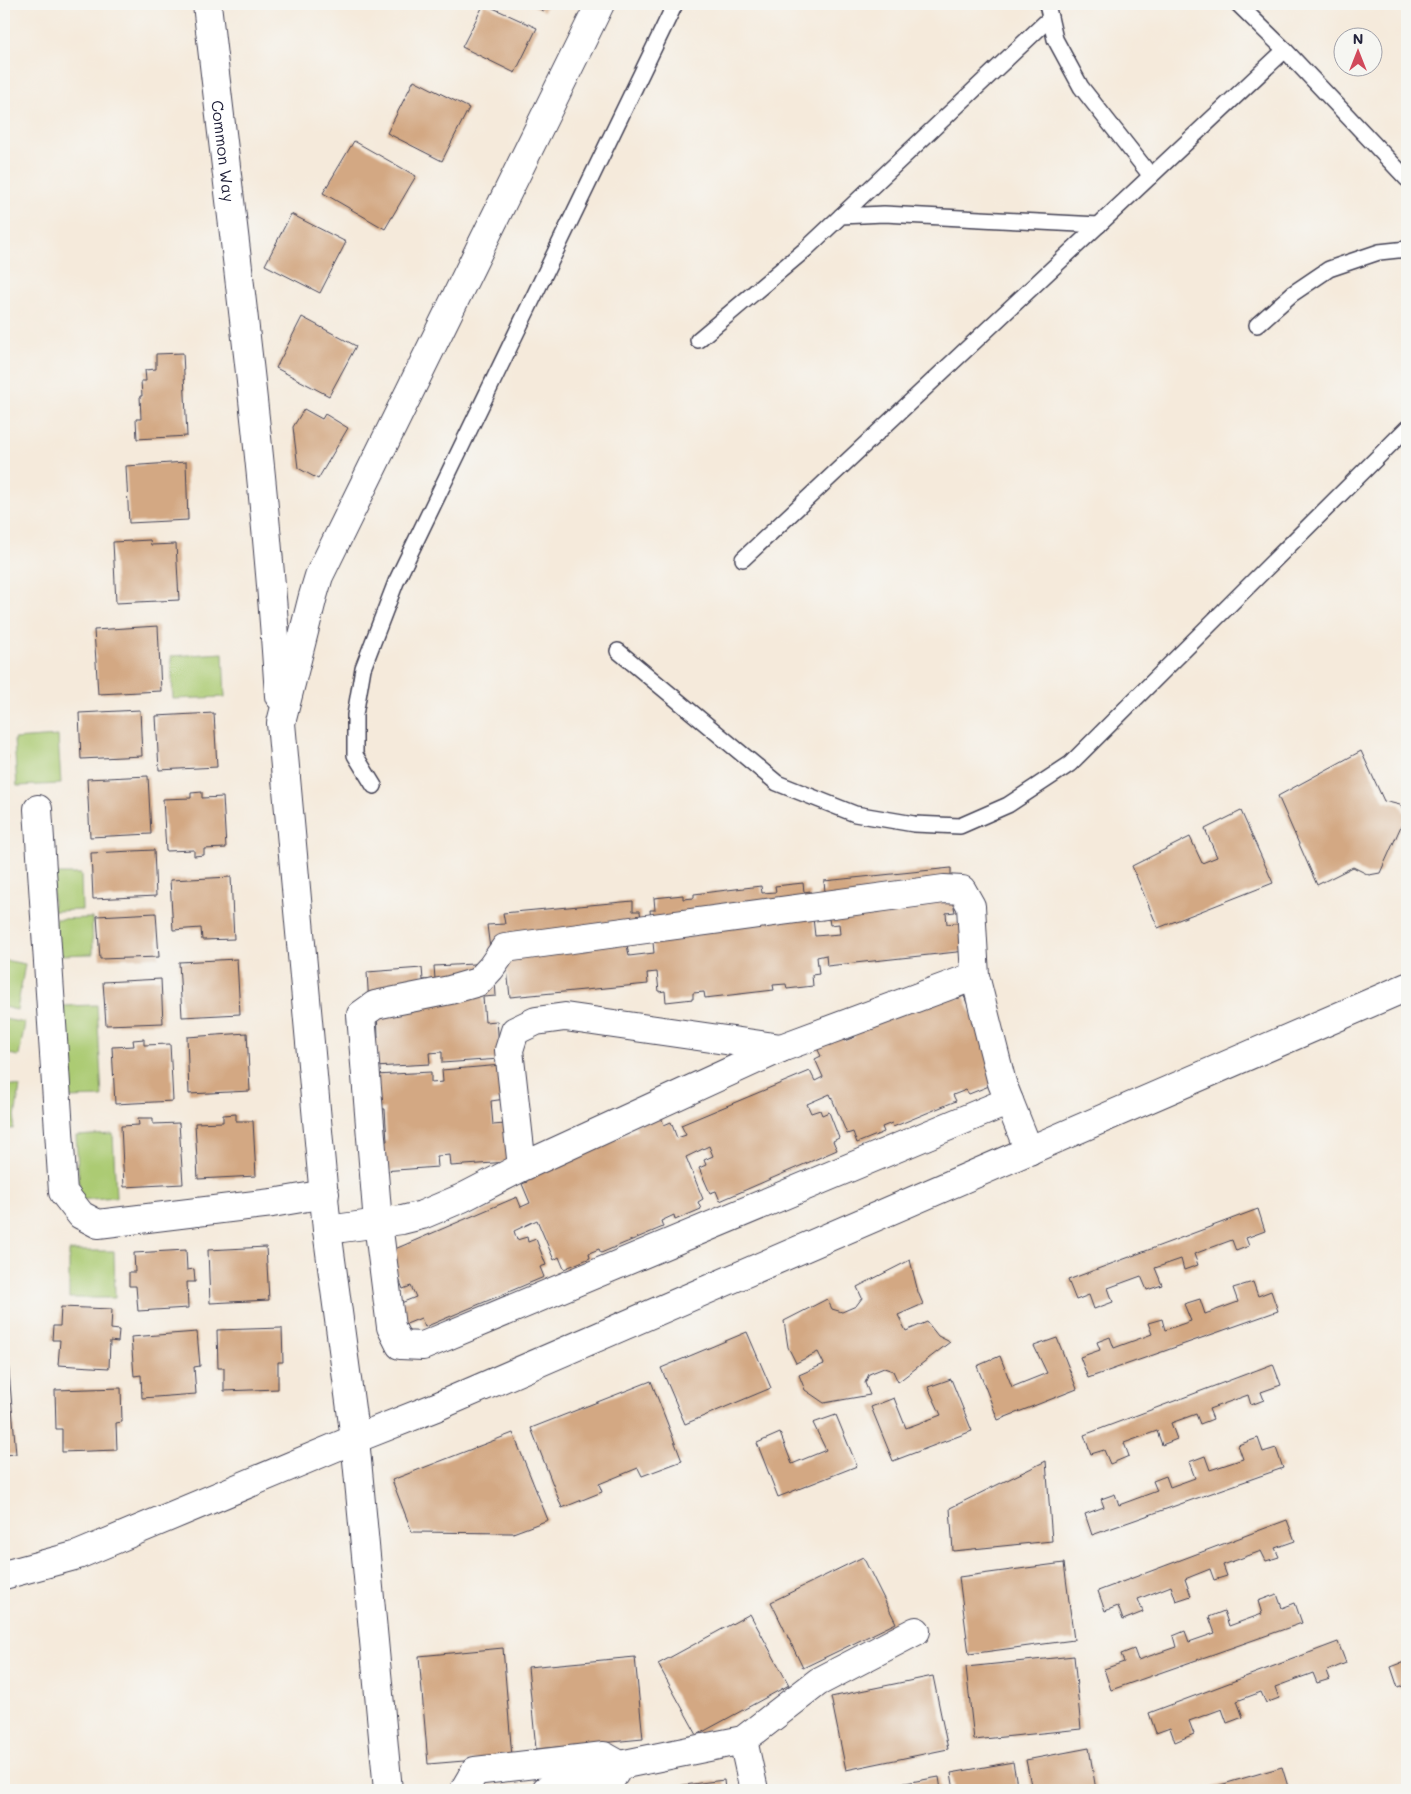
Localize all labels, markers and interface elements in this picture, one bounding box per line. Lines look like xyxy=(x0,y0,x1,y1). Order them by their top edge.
north arrow xyxy=(1334,28,1384,78)
text: N xyxy=(1353,29,1363,48)
street label: Common Way xyxy=(208,99,241,203)

